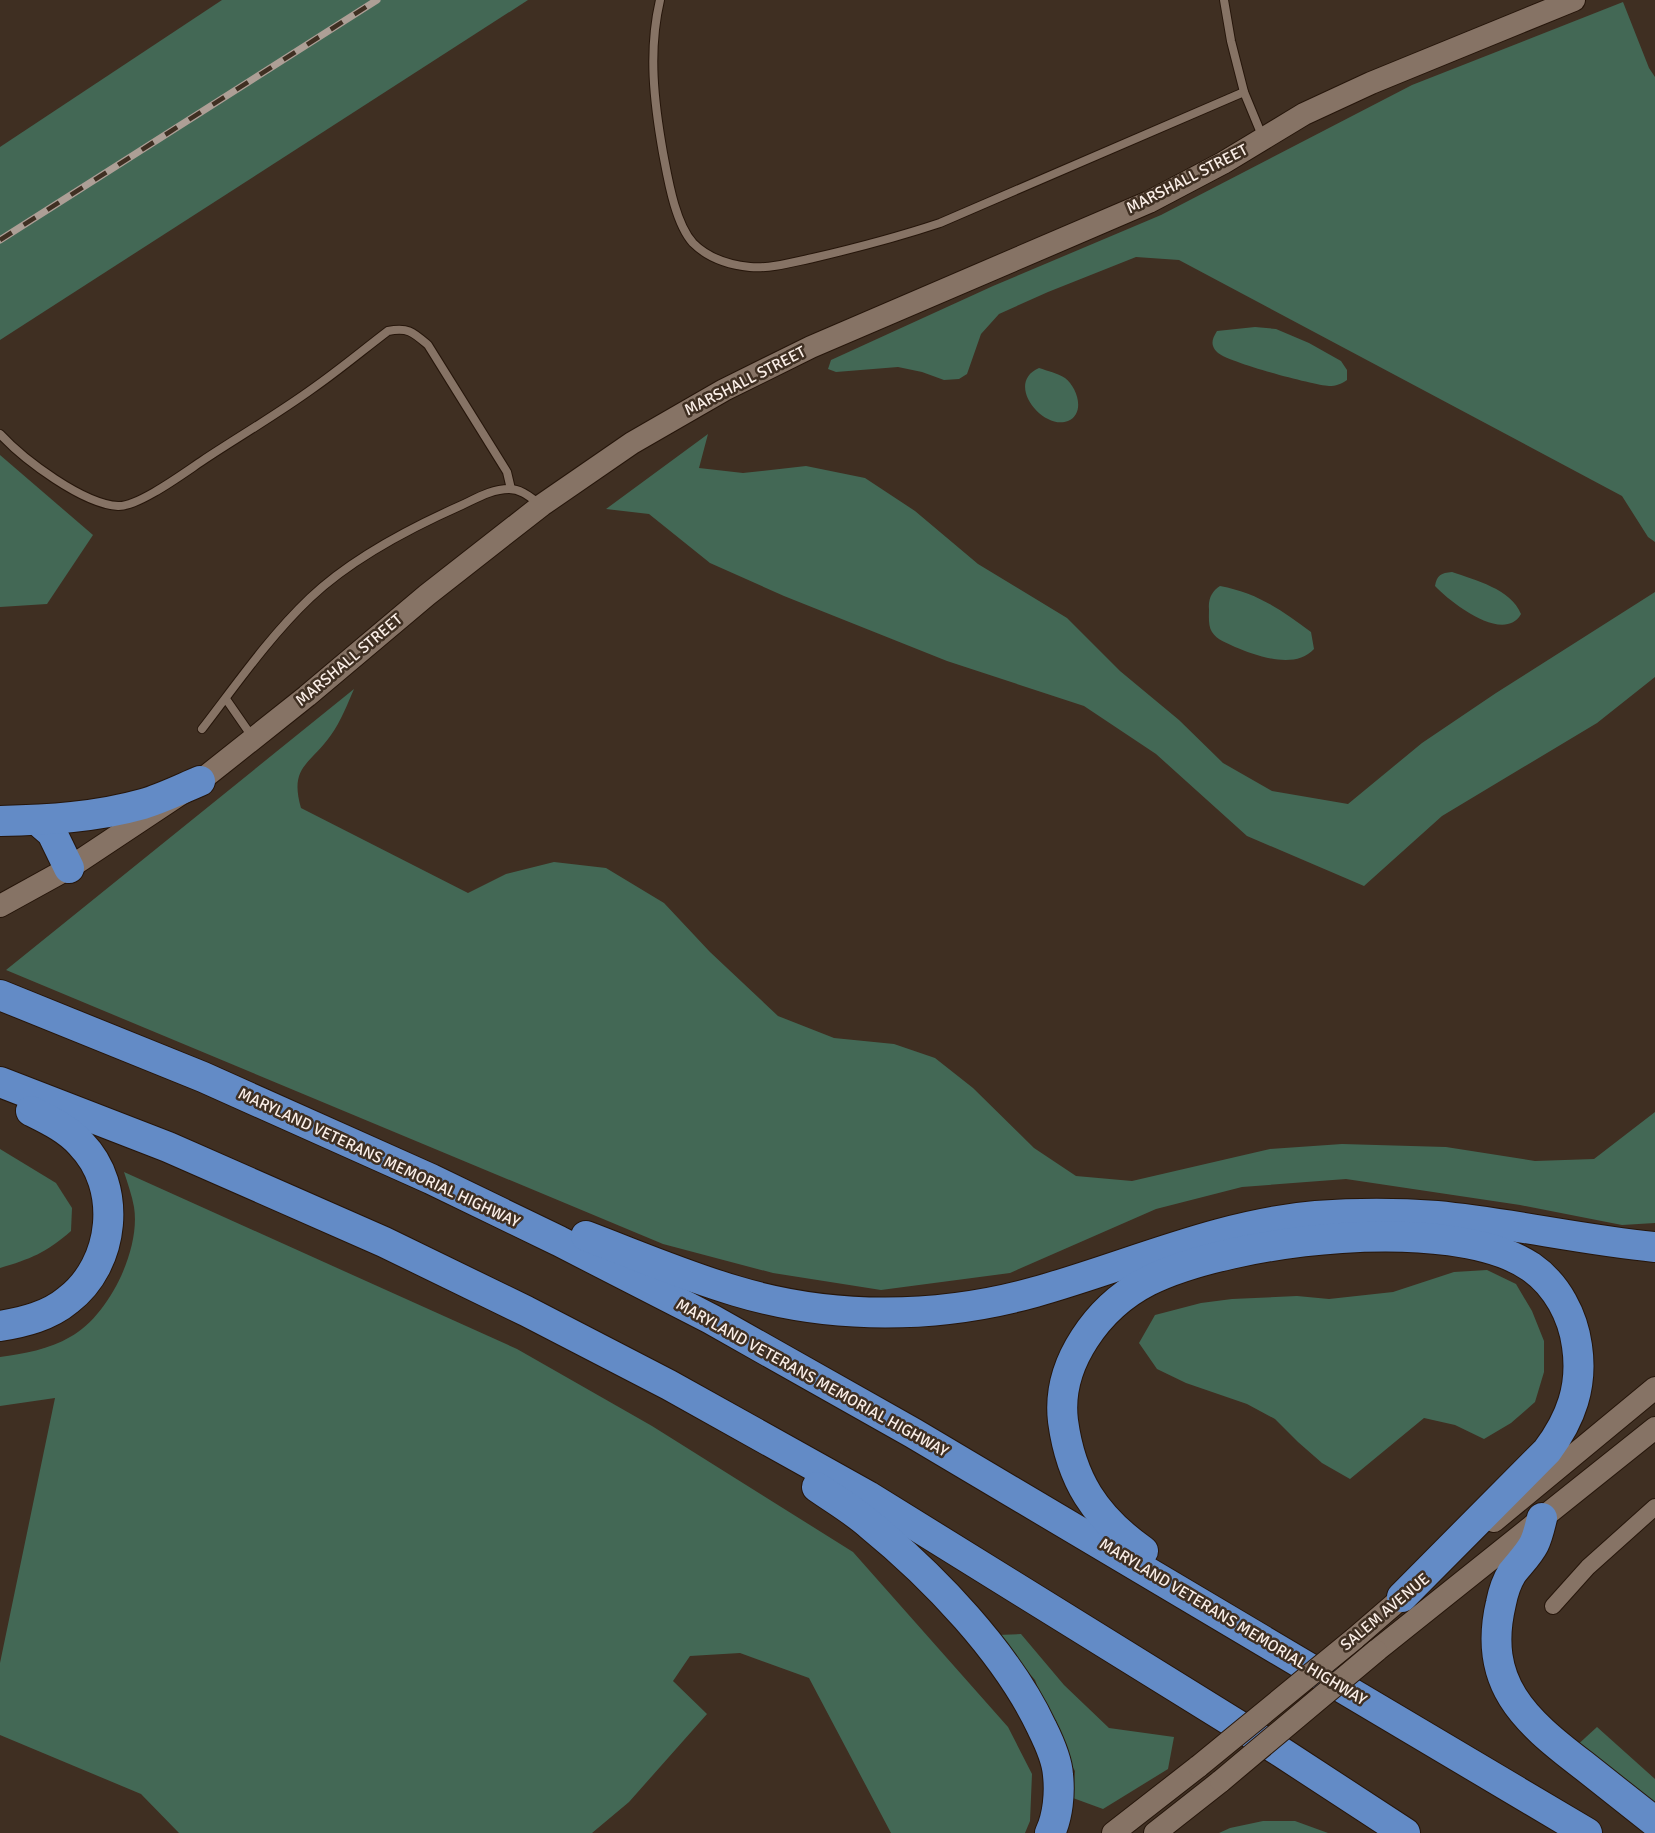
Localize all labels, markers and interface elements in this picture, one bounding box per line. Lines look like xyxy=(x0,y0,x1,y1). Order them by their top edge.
street label: MARSHALL STREET xyxy=(1123,140,1251,218)
street label: MARSHALL STREET xyxy=(681,342,809,420)
street label: MARSHALL STREET xyxy=(291,609,407,711)
street label: MARYLAND VETERANS MEMORIAL HIGHWAY xyxy=(235,1084,523,1232)
street label: MARYLAND VETERANS MEMORIAL HIGHWAY xyxy=(672,1294,952,1462)
street label: MARYLAND VETERANS MEMORIAL HIGHWAY xyxy=(1096,1534,1370,1710)
street label: SALEM AVENUE xyxy=(1336,1569,1434,1655)

